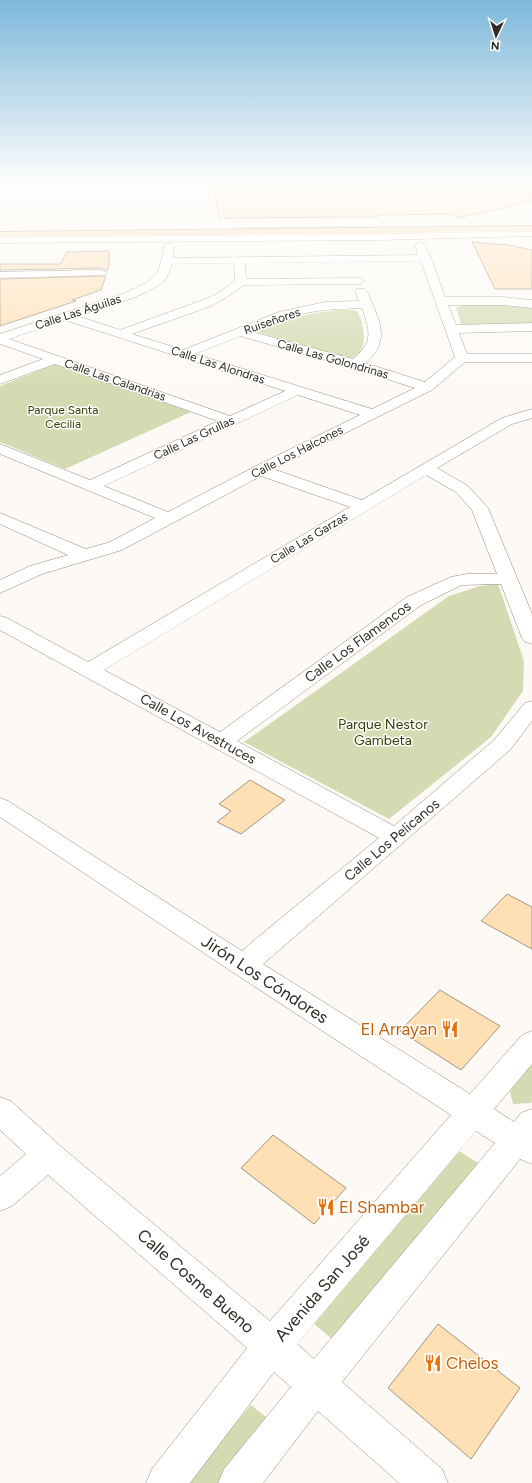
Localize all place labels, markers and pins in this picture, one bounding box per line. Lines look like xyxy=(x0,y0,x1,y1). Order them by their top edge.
place label: El Arrayan xyxy=(361,1019,437,1039)
restaurant icon: El Arrayan xyxy=(440,1019,460,1039)
restaurant icon: El Shambar xyxy=(316,1197,336,1217)
place label: El Shambar xyxy=(339,1197,425,1217)
restaurant icon: Chelos xyxy=(423,1353,443,1373)
place label: Chelos xyxy=(446,1353,499,1373)

